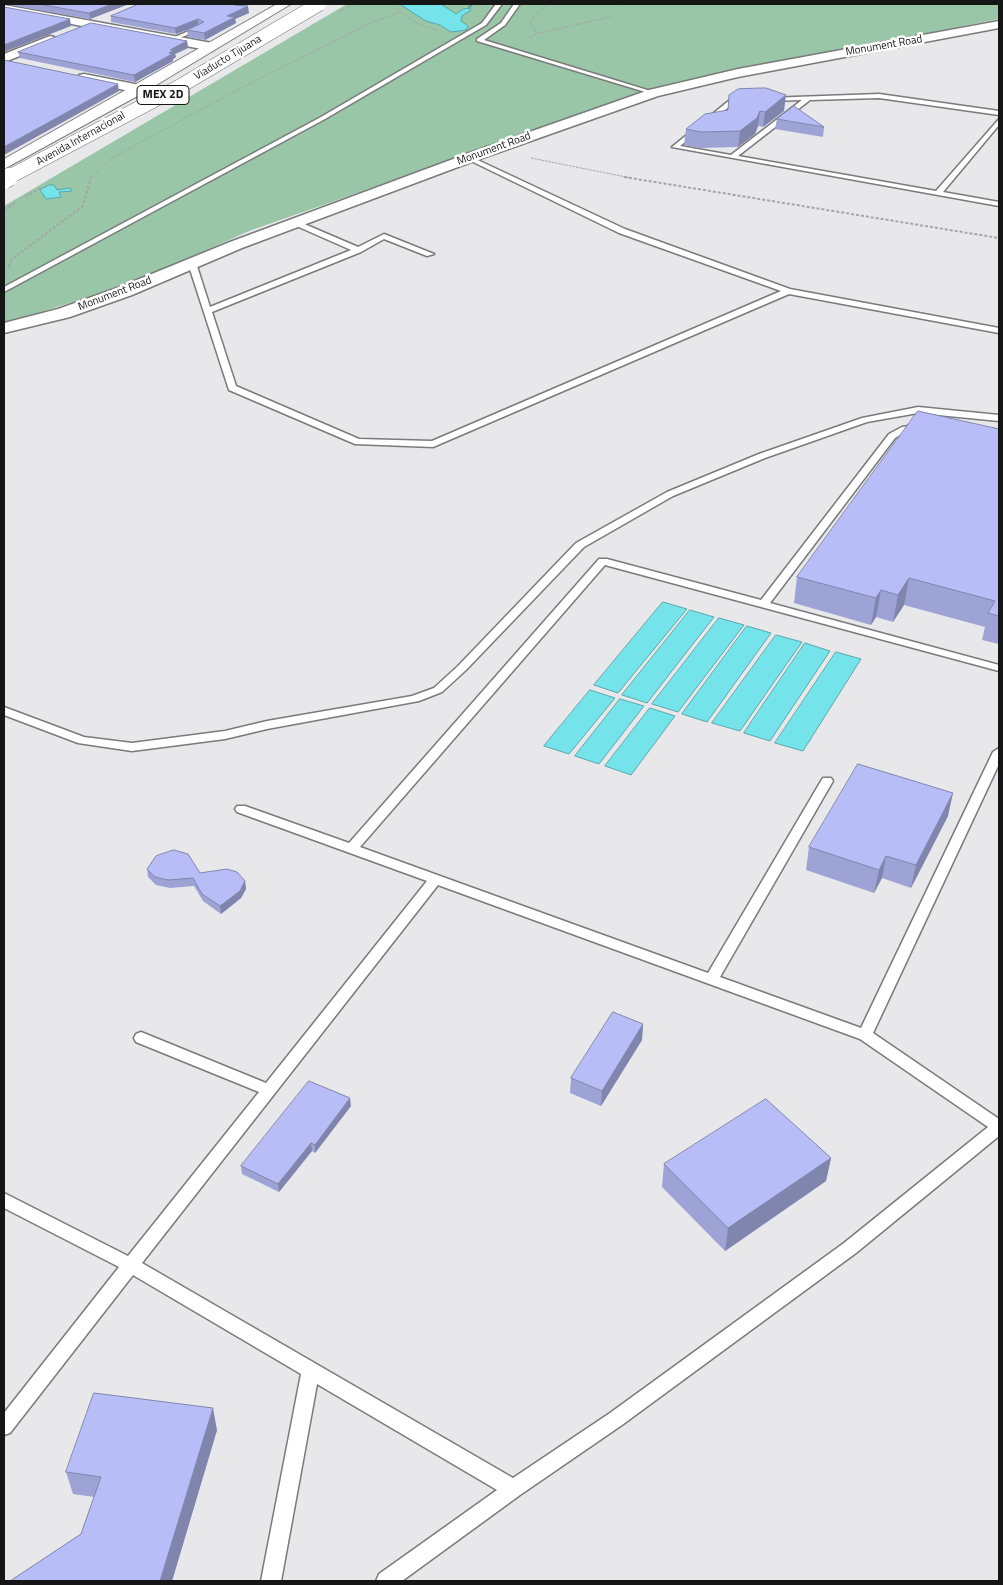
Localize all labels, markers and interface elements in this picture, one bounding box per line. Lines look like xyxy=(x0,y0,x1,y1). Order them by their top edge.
street label: Viaducto Tijuana xyxy=(192,33,264,83)
street label: Monument Road xyxy=(845,33,923,59)
road number: MEX 2D xyxy=(137,86,189,104)
street label: Avenida Internacional xyxy=(34,109,128,169)
street label: Monument Road xyxy=(455,130,533,168)
street label: Monument Road xyxy=(76,274,154,314)

